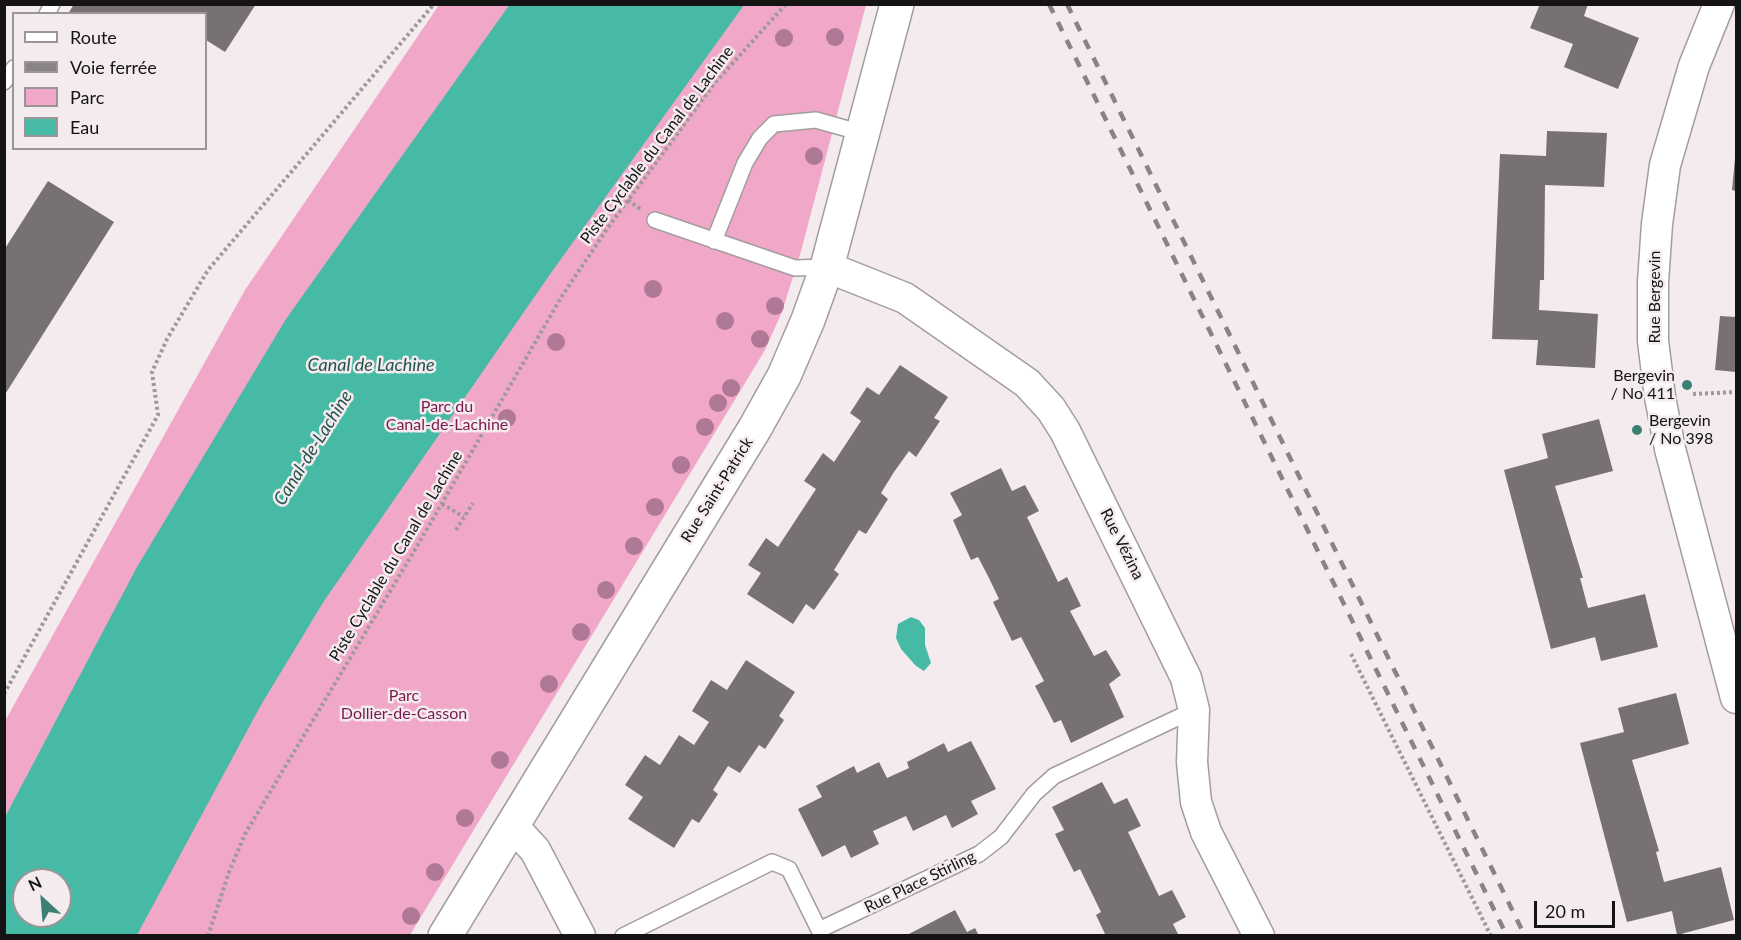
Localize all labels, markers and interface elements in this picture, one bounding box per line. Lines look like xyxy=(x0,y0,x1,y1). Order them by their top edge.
legend xyxy=(12,12,207,150)
text: Route xyxy=(70,26,117,48)
street label: Piste Cyclable du Canal de Lachine xyxy=(576,42,738,248)
text: Voie ferrée xyxy=(70,56,157,78)
text: Parc xyxy=(70,86,104,108)
text: Eau xyxy=(70,116,99,138)
street label: Rue Bergevin xyxy=(1645,251,1665,343)
water label: Canal de Lachine xyxy=(307,354,435,376)
place label: Bergevin / No 411 xyxy=(1611,366,1675,404)
marker: Bergevin / No 411 xyxy=(1680,378,1694,392)
water label: Canal-de-Lachine xyxy=(269,387,357,509)
park label: Parc du Canal-de-Lachine xyxy=(386,397,508,435)
place label: Bergevin / No 398 xyxy=(1649,411,1713,449)
marker: Bergevin / No 398 xyxy=(1630,423,1644,437)
street label: Rue Saint-Patrick xyxy=(677,434,757,546)
street label: Piste Cyclable du Canal de Lachine xyxy=(325,447,467,665)
street label: Rue Vézina xyxy=(1096,505,1148,583)
park label: Parc Dollier-de-Casson xyxy=(341,686,467,724)
street label: Rue Place Stirling xyxy=(861,847,979,917)
north arrow xyxy=(12,868,72,928)
text: N xyxy=(25,872,44,894)
scale bar xyxy=(1537,889,1618,927)
text: 20 m xyxy=(1545,900,1585,922)

